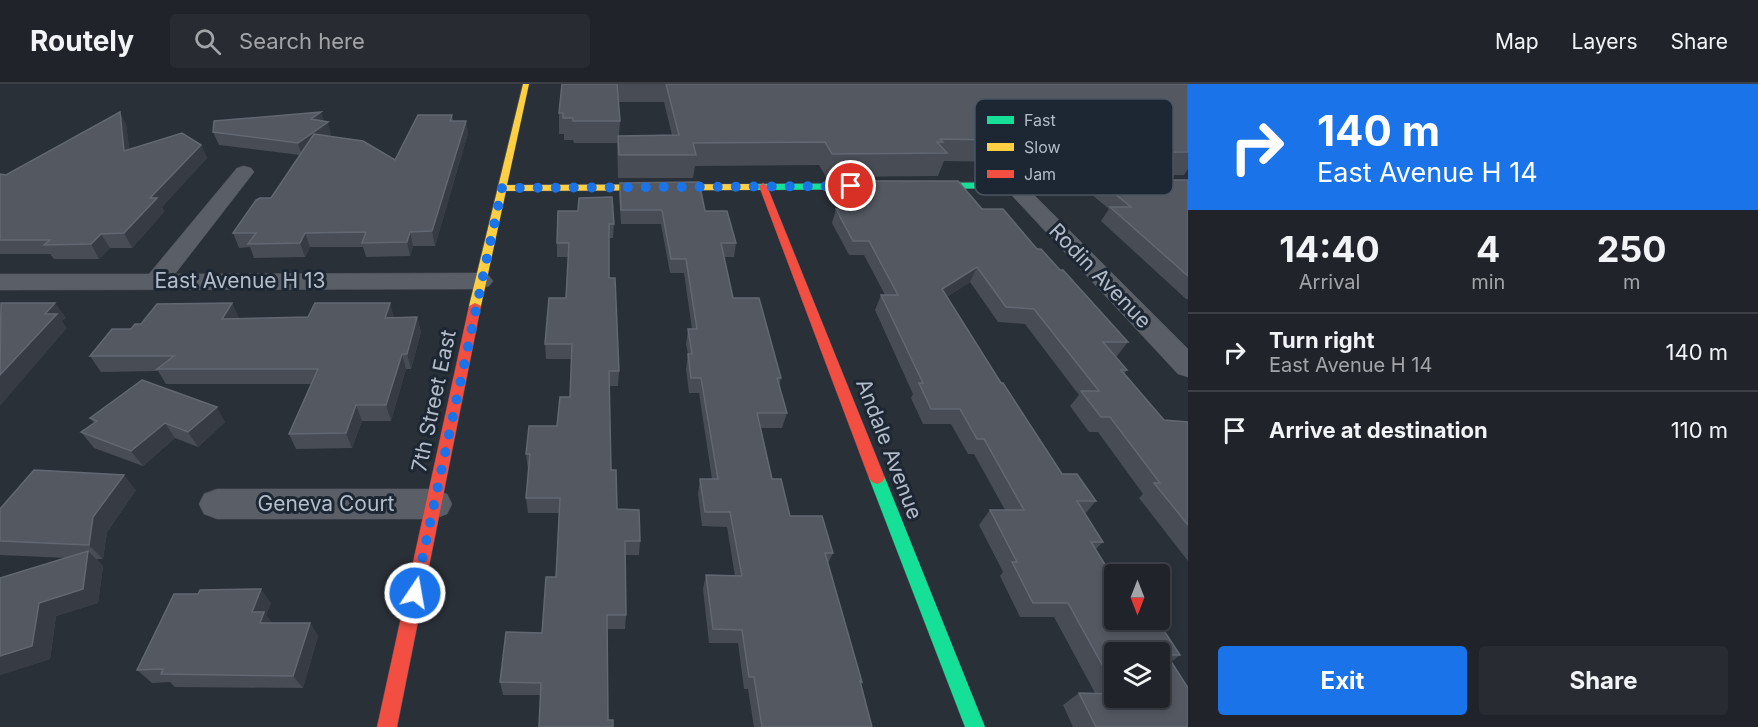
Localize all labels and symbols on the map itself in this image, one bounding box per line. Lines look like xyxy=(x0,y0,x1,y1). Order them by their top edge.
legend xyxy=(975,99,1173,195)
text: Fast xyxy=(1024,110,1056,130)
text: Slow xyxy=(1024,137,1061,157)
pin xyxy=(825,160,876,211)
text: Jam xyxy=(1024,164,1056,184)
street label: Rodin Avenue xyxy=(1044,218,1157,333)
street label: East Avenue H 13 xyxy=(155,268,325,293)
street label: 7th Street East xyxy=(406,327,461,474)
street label: Andale Avenue xyxy=(851,375,928,523)
street label: Geneva Court xyxy=(257,491,395,516)
position arrow xyxy=(383,561,447,625)
north arrow xyxy=(1104,564,1170,630)

